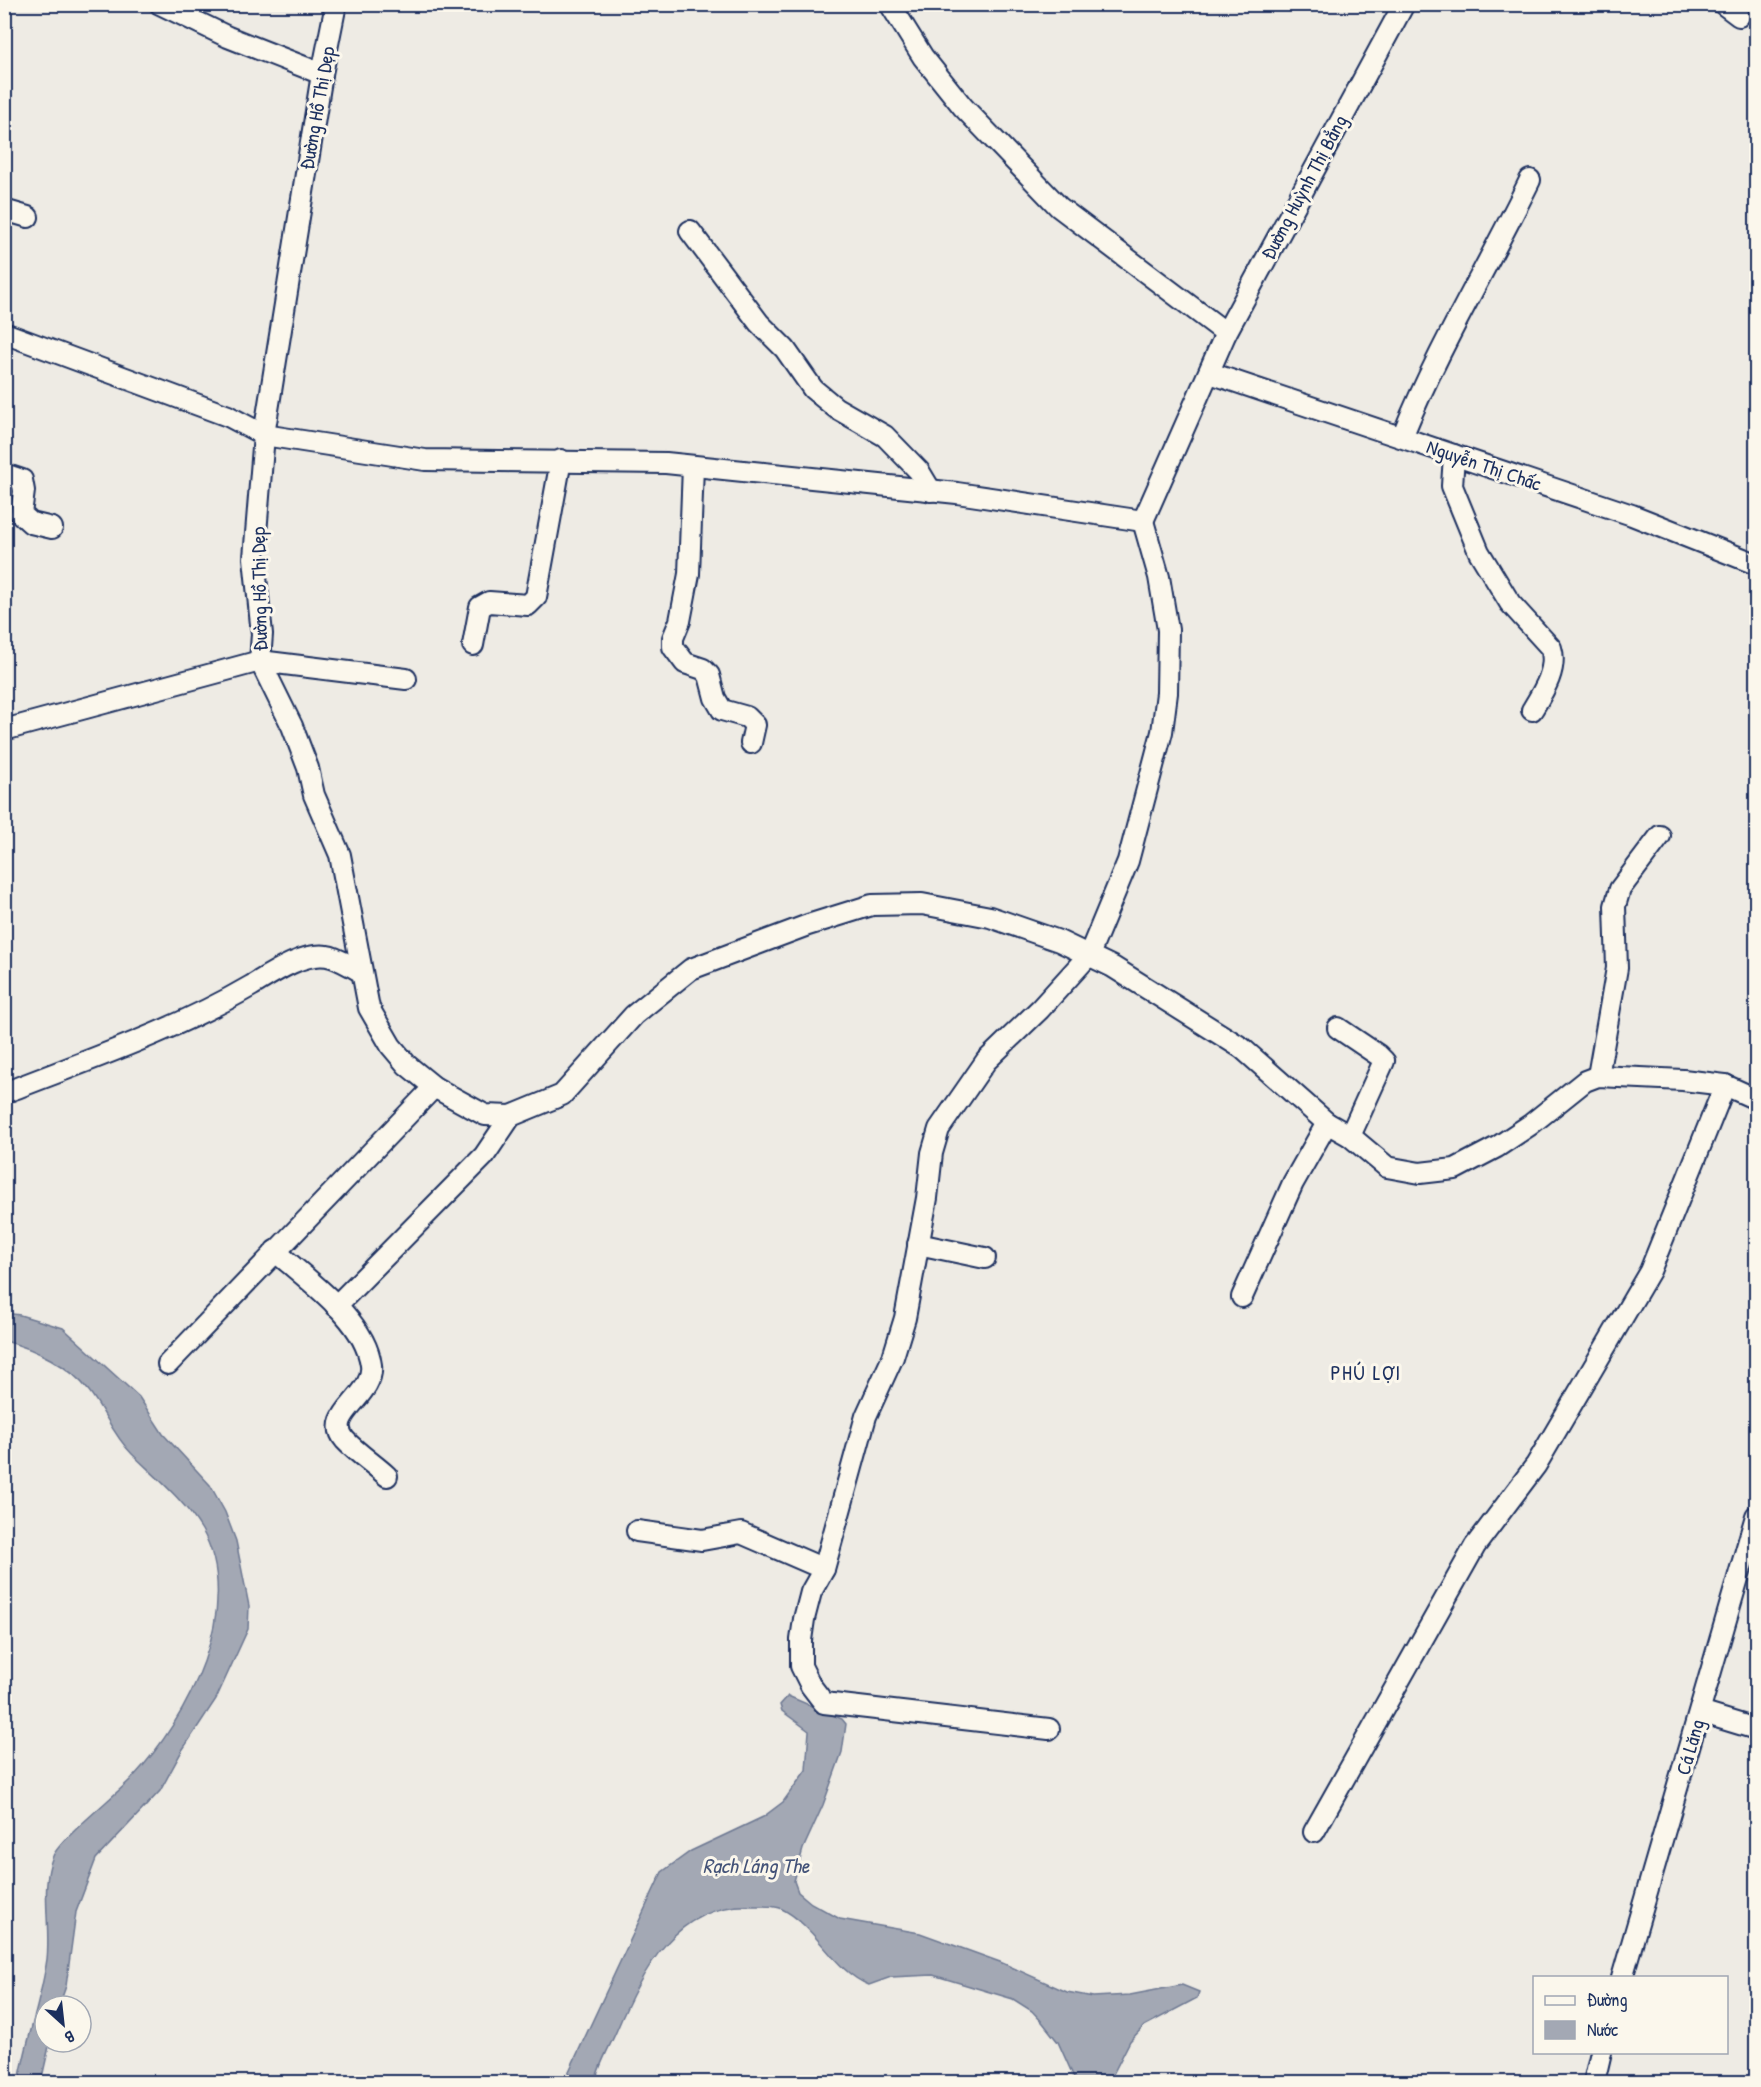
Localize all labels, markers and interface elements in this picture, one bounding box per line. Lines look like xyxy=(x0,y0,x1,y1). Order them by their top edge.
street label: Đường Hồ Thị Dẹp xyxy=(292,44,341,172)
street label: Đường Huỳnh Thị Bẳng xyxy=(1254,110,1353,264)
street label: Nguyễn Thị Chấc xyxy=(1423,432,1545,497)
street label: Đường Hồ Thị Dẹp xyxy=(244,526,273,651)
district label: PHÚ LỢI xyxy=(1330,1358,1402,1387)
street label: Cá Lăng xyxy=(1669,1716,1710,1778)
water label: Rạch Láng The xyxy=(703,1851,811,1880)
legend xyxy=(1533,1976,1728,2054)
text: Đường xyxy=(1587,1987,1628,2012)
north arrow xyxy=(33,1994,93,2054)
text: Nước xyxy=(1587,2017,1618,2042)
text: B xyxy=(61,2026,78,2049)

